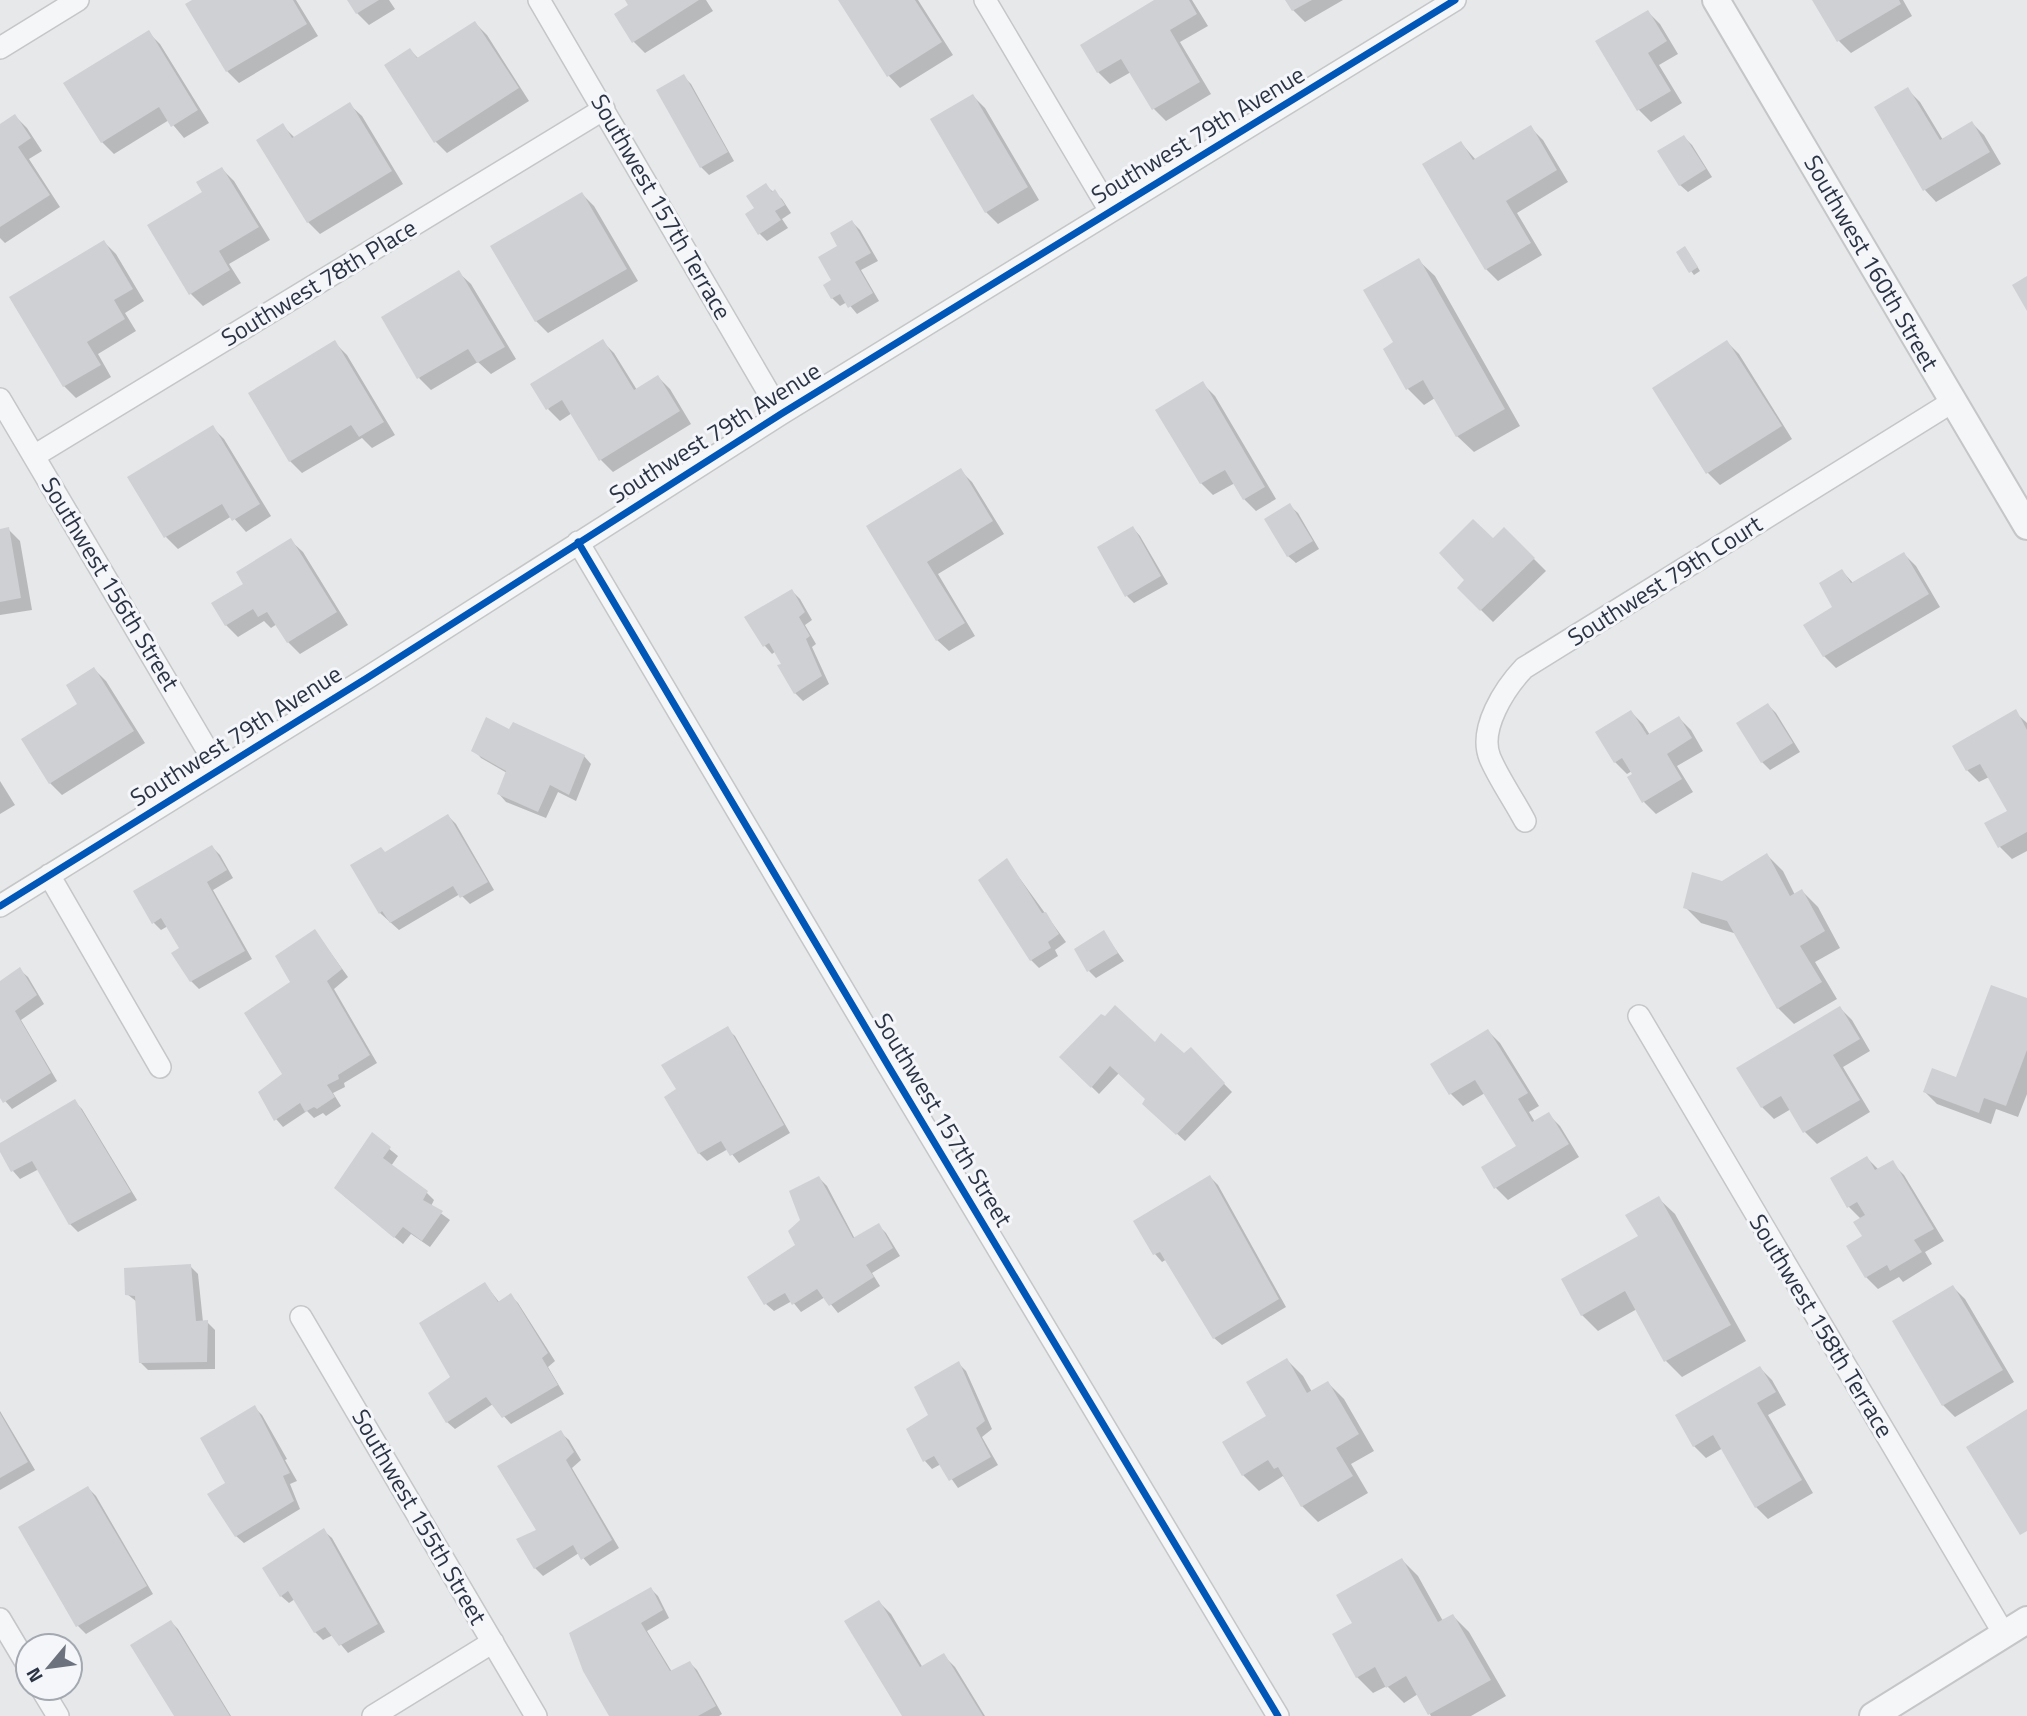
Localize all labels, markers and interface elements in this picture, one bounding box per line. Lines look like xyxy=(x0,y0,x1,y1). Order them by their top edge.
street label: Southwest 79th Avenue xyxy=(1084,56,1311,212)
street label: Southwest 157th Terrace xyxy=(582,87,741,326)
street label: Southwest 160th Street xyxy=(1795,148,1949,377)
street label: Southwest 78th Place xyxy=(214,209,423,355)
street label: Southwest 79th Avenue xyxy=(602,352,827,512)
street label: Southwest 156th Street xyxy=(33,470,189,698)
street label: Southwest 79th Court xyxy=(1560,505,1769,655)
street label: Southwest 79th Avenue xyxy=(123,655,348,815)
street label: Southwest 157th Street xyxy=(866,1006,1022,1234)
street label: Southwest 158th Terrace xyxy=(1741,1207,1903,1444)
street label: Southwest 155th Street xyxy=(343,1402,497,1631)
north arrow xyxy=(14,1632,84,1702)
text: N xyxy=(18,1663,50,1688)

